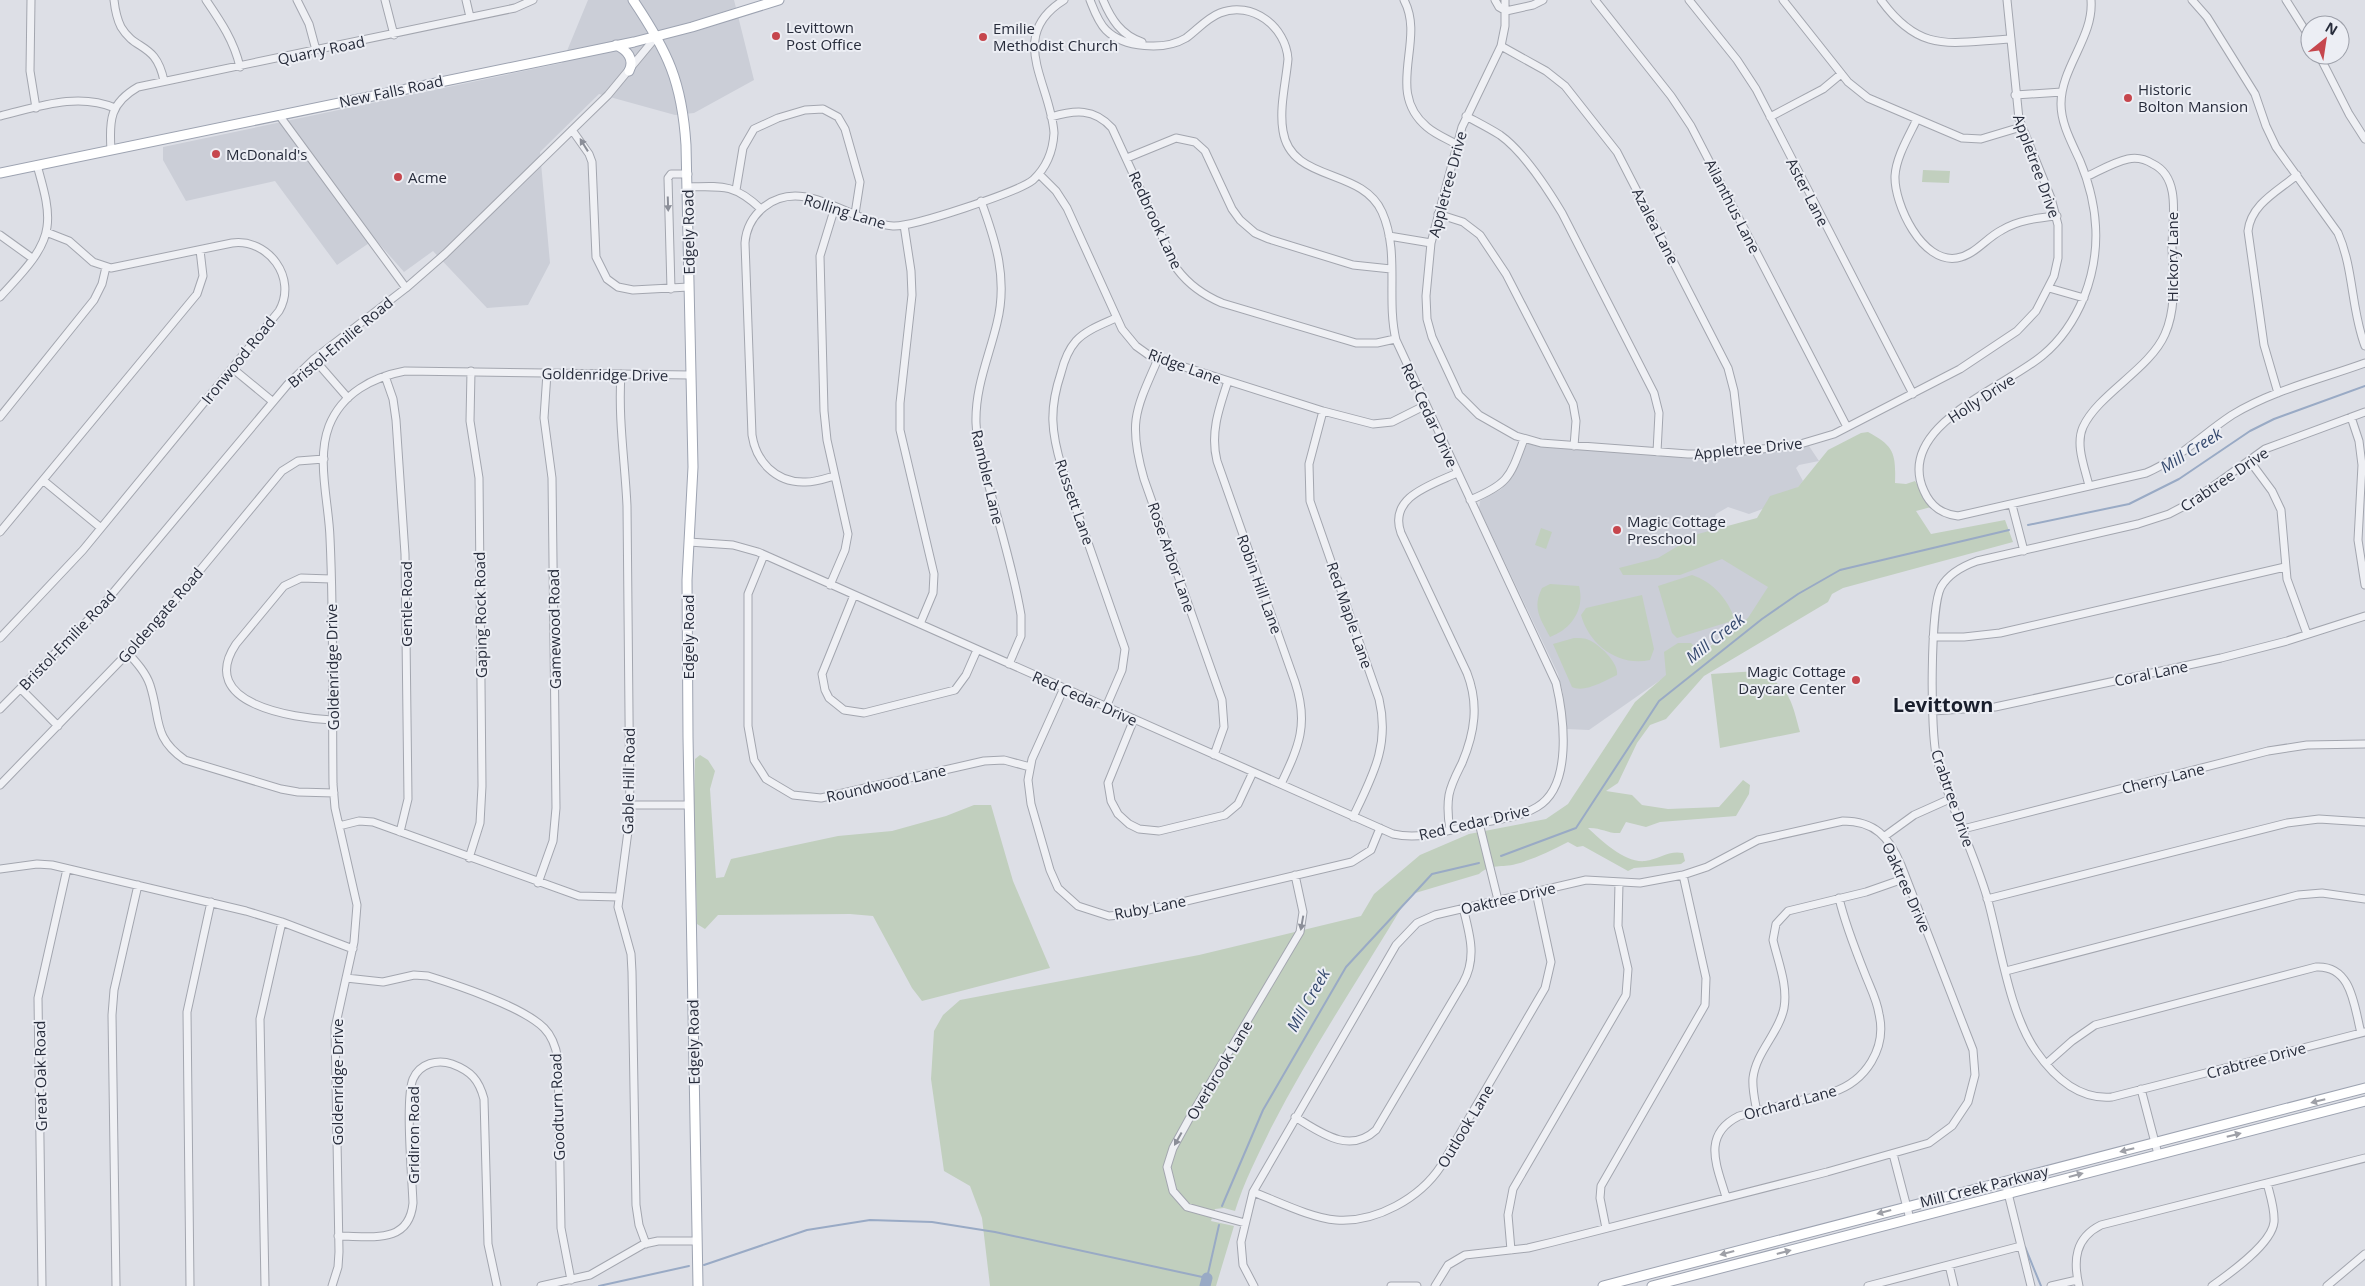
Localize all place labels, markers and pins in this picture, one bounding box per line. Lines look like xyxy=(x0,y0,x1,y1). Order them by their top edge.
place label: Levittown Post Office xyxy=(786,17,862,54)
place label: Emilie Methodist Church xyxy=(993,18,1118,55)
marker: Levittown Post Office xyxy=(770,30,782,42)
marker: Emilie Methodist Church xyxy=(977,31,989,43)
place label: Historic Bolton Mansion xyxy=(2138,79,2248,116)
marker: Historic Bolton Mansion xyxy=(2122,92,2134,104)
place label: McDonald's xyxy=(226,144,308,164)
marker: McDonald's xyxy=(210,148,222,160)
place label: Acme xyxy=(408,167,447,187)
marker: Acme xyxy=(392,171,404,183)
place label: Magic Cottage Preschool xyxy=(1627,511,1726,548)
marker: Magic Cottage Preschool xyxy=(1611,524,1623,536)
place label: Magic Cottage Daycare Center xyxy=(1738,661,1846,698)
marker: Magic Cottage Daycare Center xyxy=(1850,674,1862,686)

